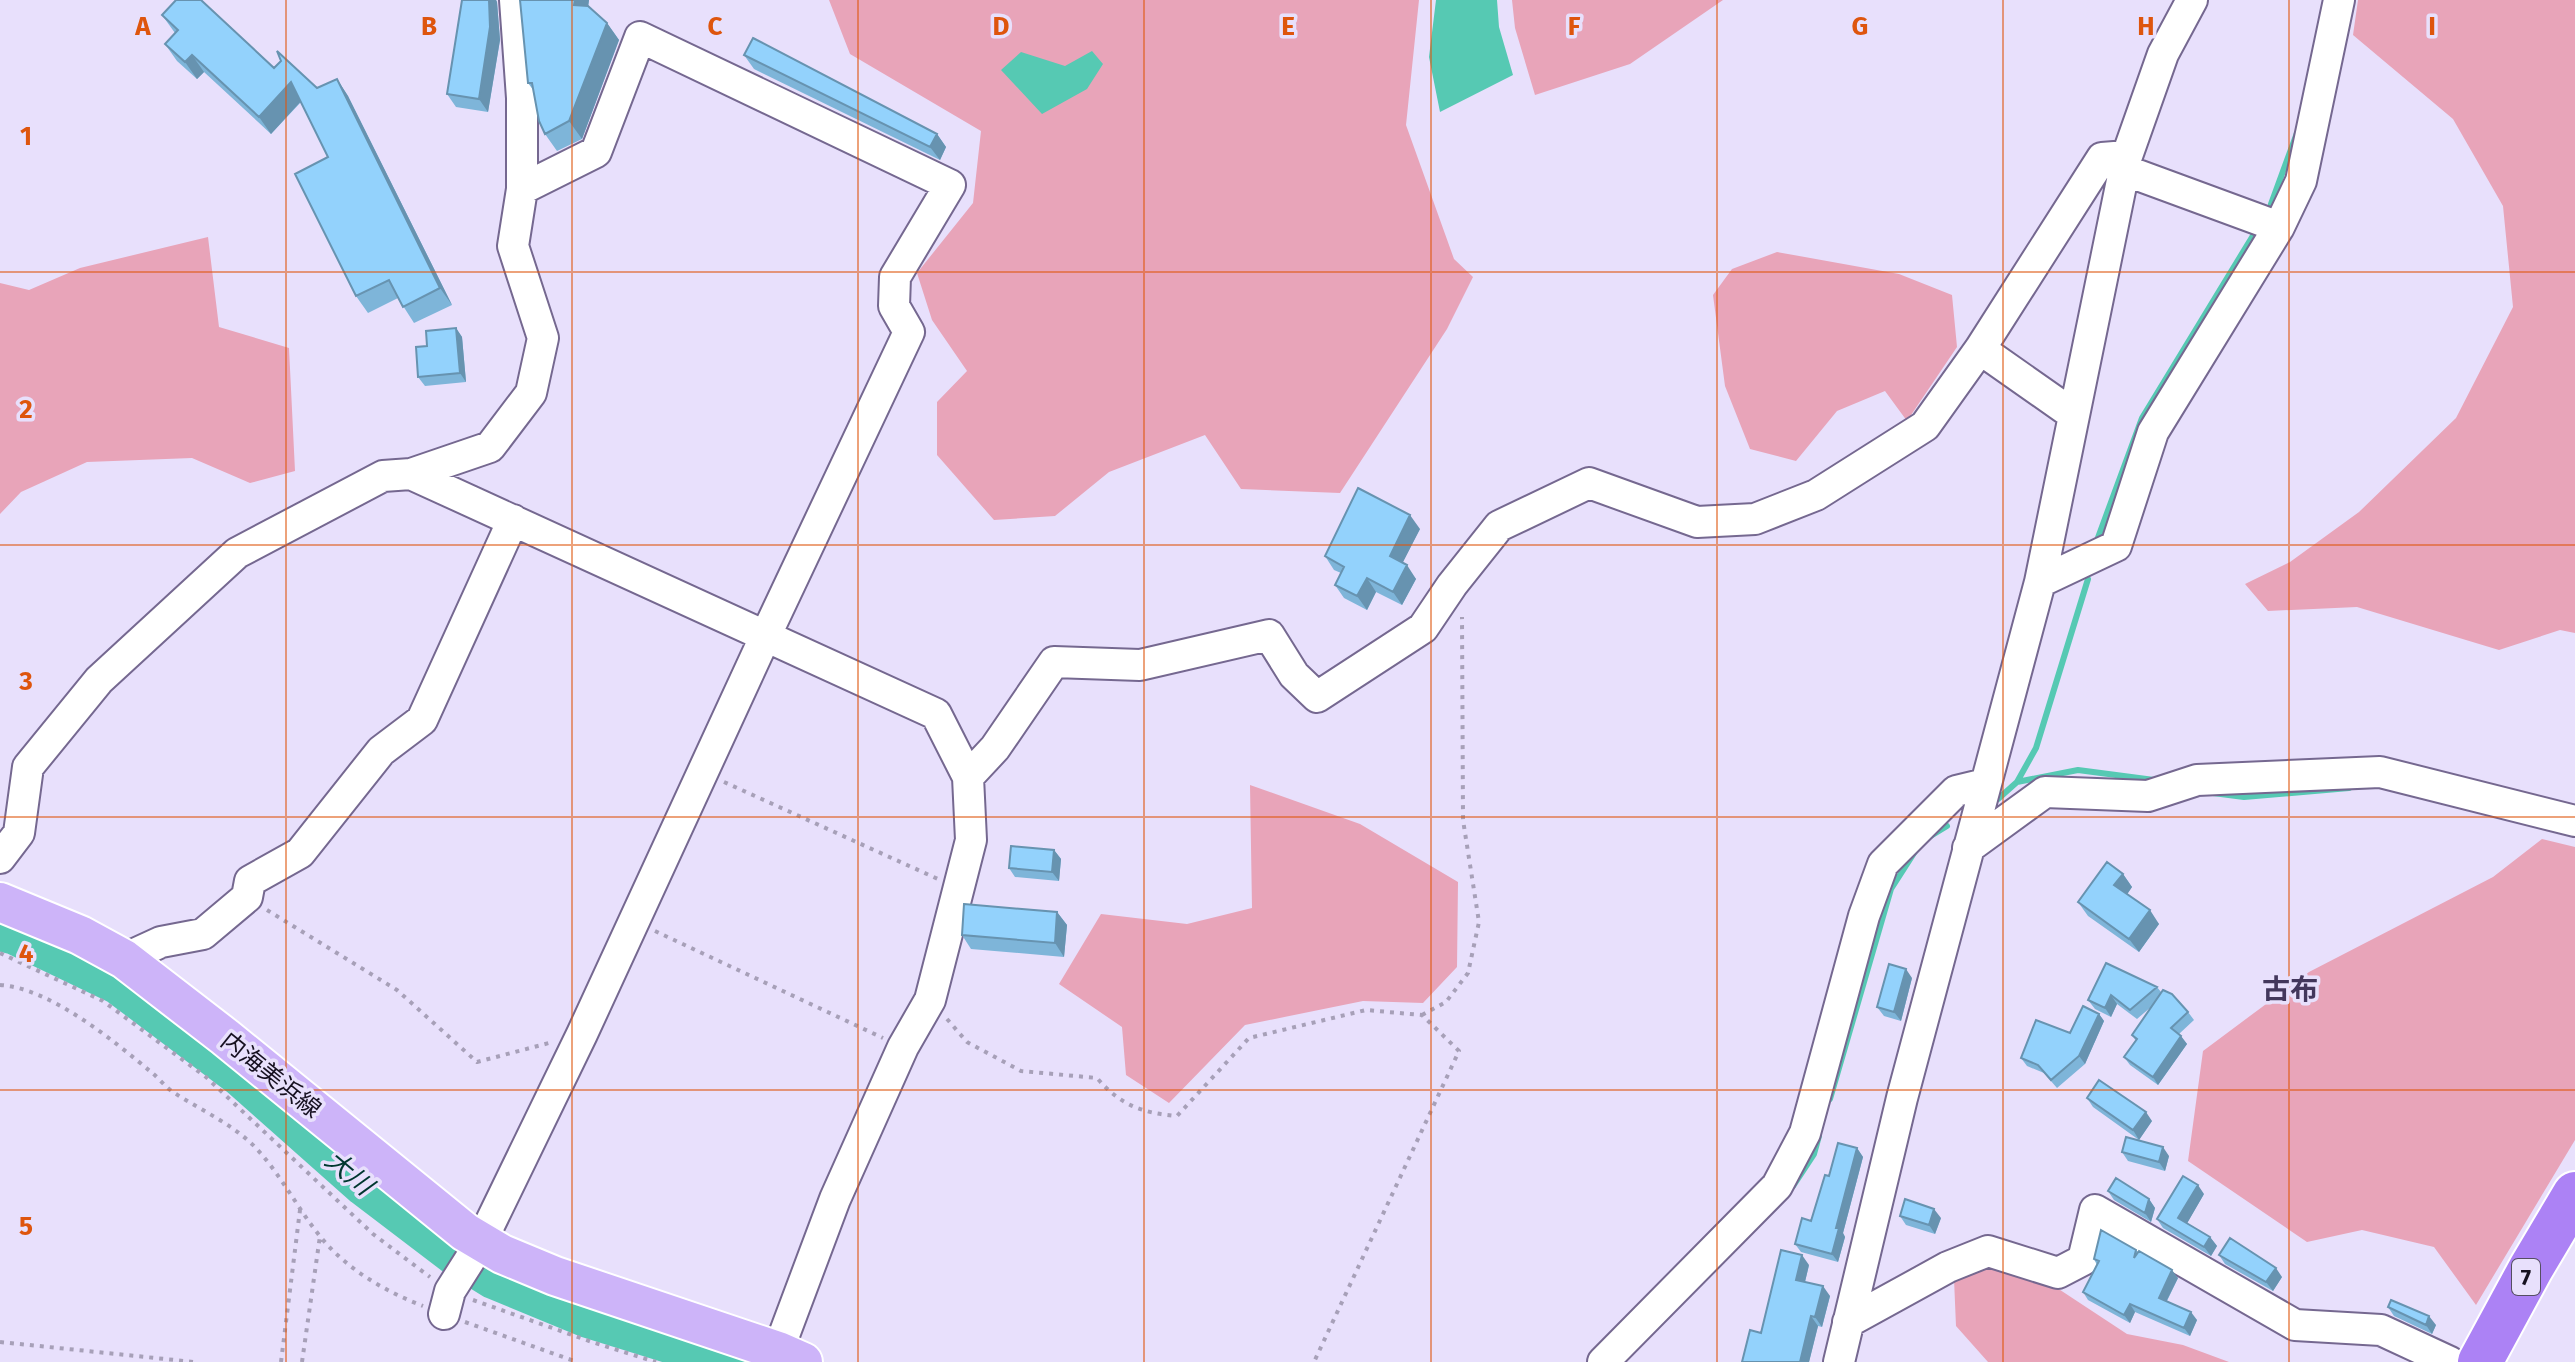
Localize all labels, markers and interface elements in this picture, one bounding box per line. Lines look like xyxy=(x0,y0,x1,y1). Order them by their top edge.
text: A xyxy=(134,11,151,42)
text: B xyxy=(421,11,437,42)
text: C xyxy=(708,11,723,42)
text: D xyxy=(993,11,1010,42)
text: E xyxy=(1281,11,1295,42)
text: F xyxy=(1568,11,1581,42)
text: G xyxy=(1852,11,1868,42)
text: H xyxy=(2137,11,2155,42)
text: I xyxy=(2428,11,2436,42)
text: 1 xyxy=(20,121,32,152)
text: 2 xyxy=(19,394,33,425)
text: 3 xyxy=(18,666,33,697)
text: 4 xyxy=(19,938,34,969)
district label: 古布 xyxy=(2262,973,2318,1006)
street label: 内海美浜線 xyxy=(216,1026,326,1124)
water label: 大川 xyxy=(319,1144,381,1204)
text: 5 xyxy=(19,1211,33,1242)
road number: 7 xyxy=(2512,1259,2540,1295)

